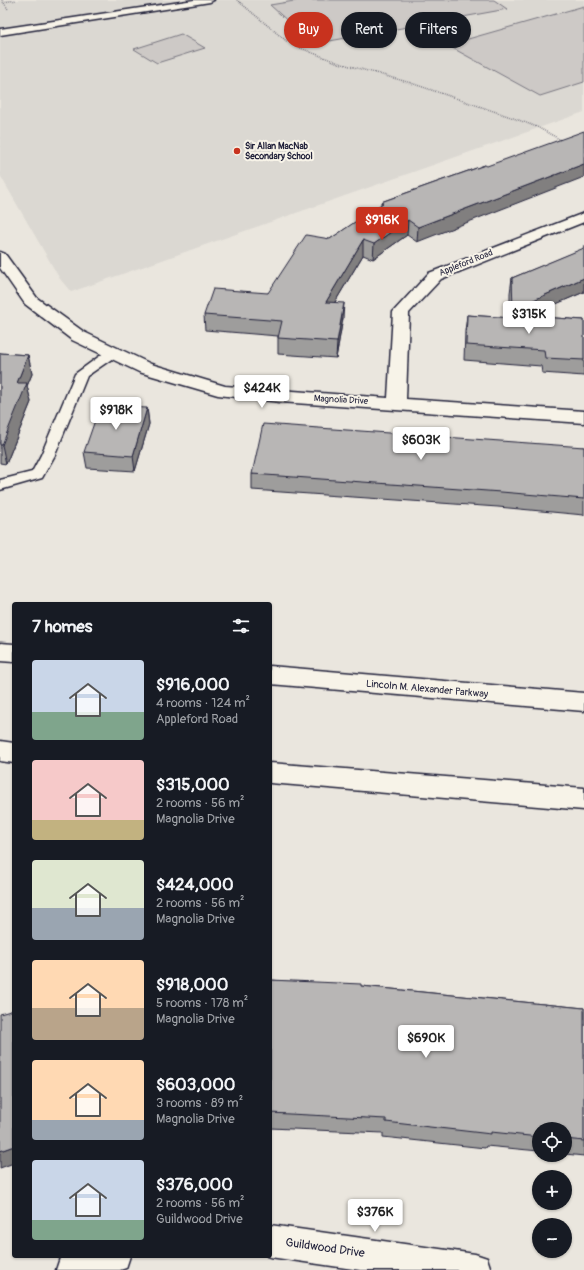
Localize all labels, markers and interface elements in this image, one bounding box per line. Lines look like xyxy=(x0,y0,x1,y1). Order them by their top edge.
chip: Buy xyxy=(284,12,333,48)
chip: Rent xyxy=(341,12,397,48)
chip: Filters xyxy=(405,12,471,48)
place label: Sir Allan MacNab Secondary School xyxy=(245,141,313,162)
marker: Sir Allan MacNab Secondary School xyxy=(232,146,242,156)
pin: $916K xyxy=(354,207,410,241)
text: $916K xyxy=(365,212,399,228)
street label: Appleford Road xyxy=(438,247,494,279)
pin: $315K xyxy=(501,301,557,335)
text: $315K xyxy=(512,306,546,322)
pin: $424K xyxy=(234,375,290,409)
text: $424K xyxy=(243,380,281,396)
street label: Magnolia Drive xyxy=(314,393,369,407)
pin: $918K xyxy=(88,397,144,431)
text: $918K xyxy=(99,402,133,418)
pin: $603K xyxy=(393,427,449,461)
text: $603K xyxy=(402,432,440,448)
icon: filters xyxy=(230,615,252,637)
text: 7 homes xyxy=(32,616,92,637)
text: $916,000 xyxy=(156,674,230,695)
icon: home xyxy=(64,676,112,724)
street label: Lincoln M. Alexander Parkway xyxy=(365,678,489,700)
text: 4 rooms · 124 m² xyxy=(156,695,250,711)
text: Appleford Road xyxy=(156,711,238,727)
text: $315,000 xyxy=(156,774,230,795)
icon: home xyxy=(64,776,112,824)
text: 2 rooms · 56 m² xyxy=(156,795,244,811)
text: Magnolia Drive xyxy=(156,811,235,827)
text: $424,000 xyxy=(156,874,234,895)
icon: home xyxy=(64,876,112,924)
text: 2 rooms · 56 m² xyxy=(156,895,244,911)
text: Magnolia Drive xyxy=(156,911,235,927)
text: $918,000 xyxy=(156,974,228,995)
icon: home xyxy=(64,976,112,1024)
text: 5 rooms · 178 m² xyxy=(156,995,248,1011)
text: Magnolia Drive xyxy=(156,1011,235,1027)
pin: $690K xyxy=(398,1025,454,1059)
text: $690K xyxy=(407,1030,445,1046)
text: $603,000 xyxy=(156,1074,235,1095)
icon: home xyxy=(64,1076,112,1124)
text: 3 rooms · 89 m² xyxy=(156,1095,243,1111)
text: Magnolia Drive xyxy=(156,1111,235,1127)
map controls xyxy=(532,1122,572,1258)
button: locate xyxy=(532,1122,572,1162)
button: + xyxy=(532,1170,572,1210)
text: $376,000 xyxy=(156,1174,233,1195)
icon: home xyxy=(64,1176,112,1224)
text: 2 rooms · 56 m² xyxy=(156,1195,244,1211)
pin: $376K xyxy=(347,1199,403,1233)
text: $376K xyxy=(357,1204,393,1220)
text: Guildwood Drive xyxy=(156,1211,243,1227)
button: − xyxy=(532,1218,572,1258)
street label: Guildwood Drive xyxy=(284,1235,366,1261)

